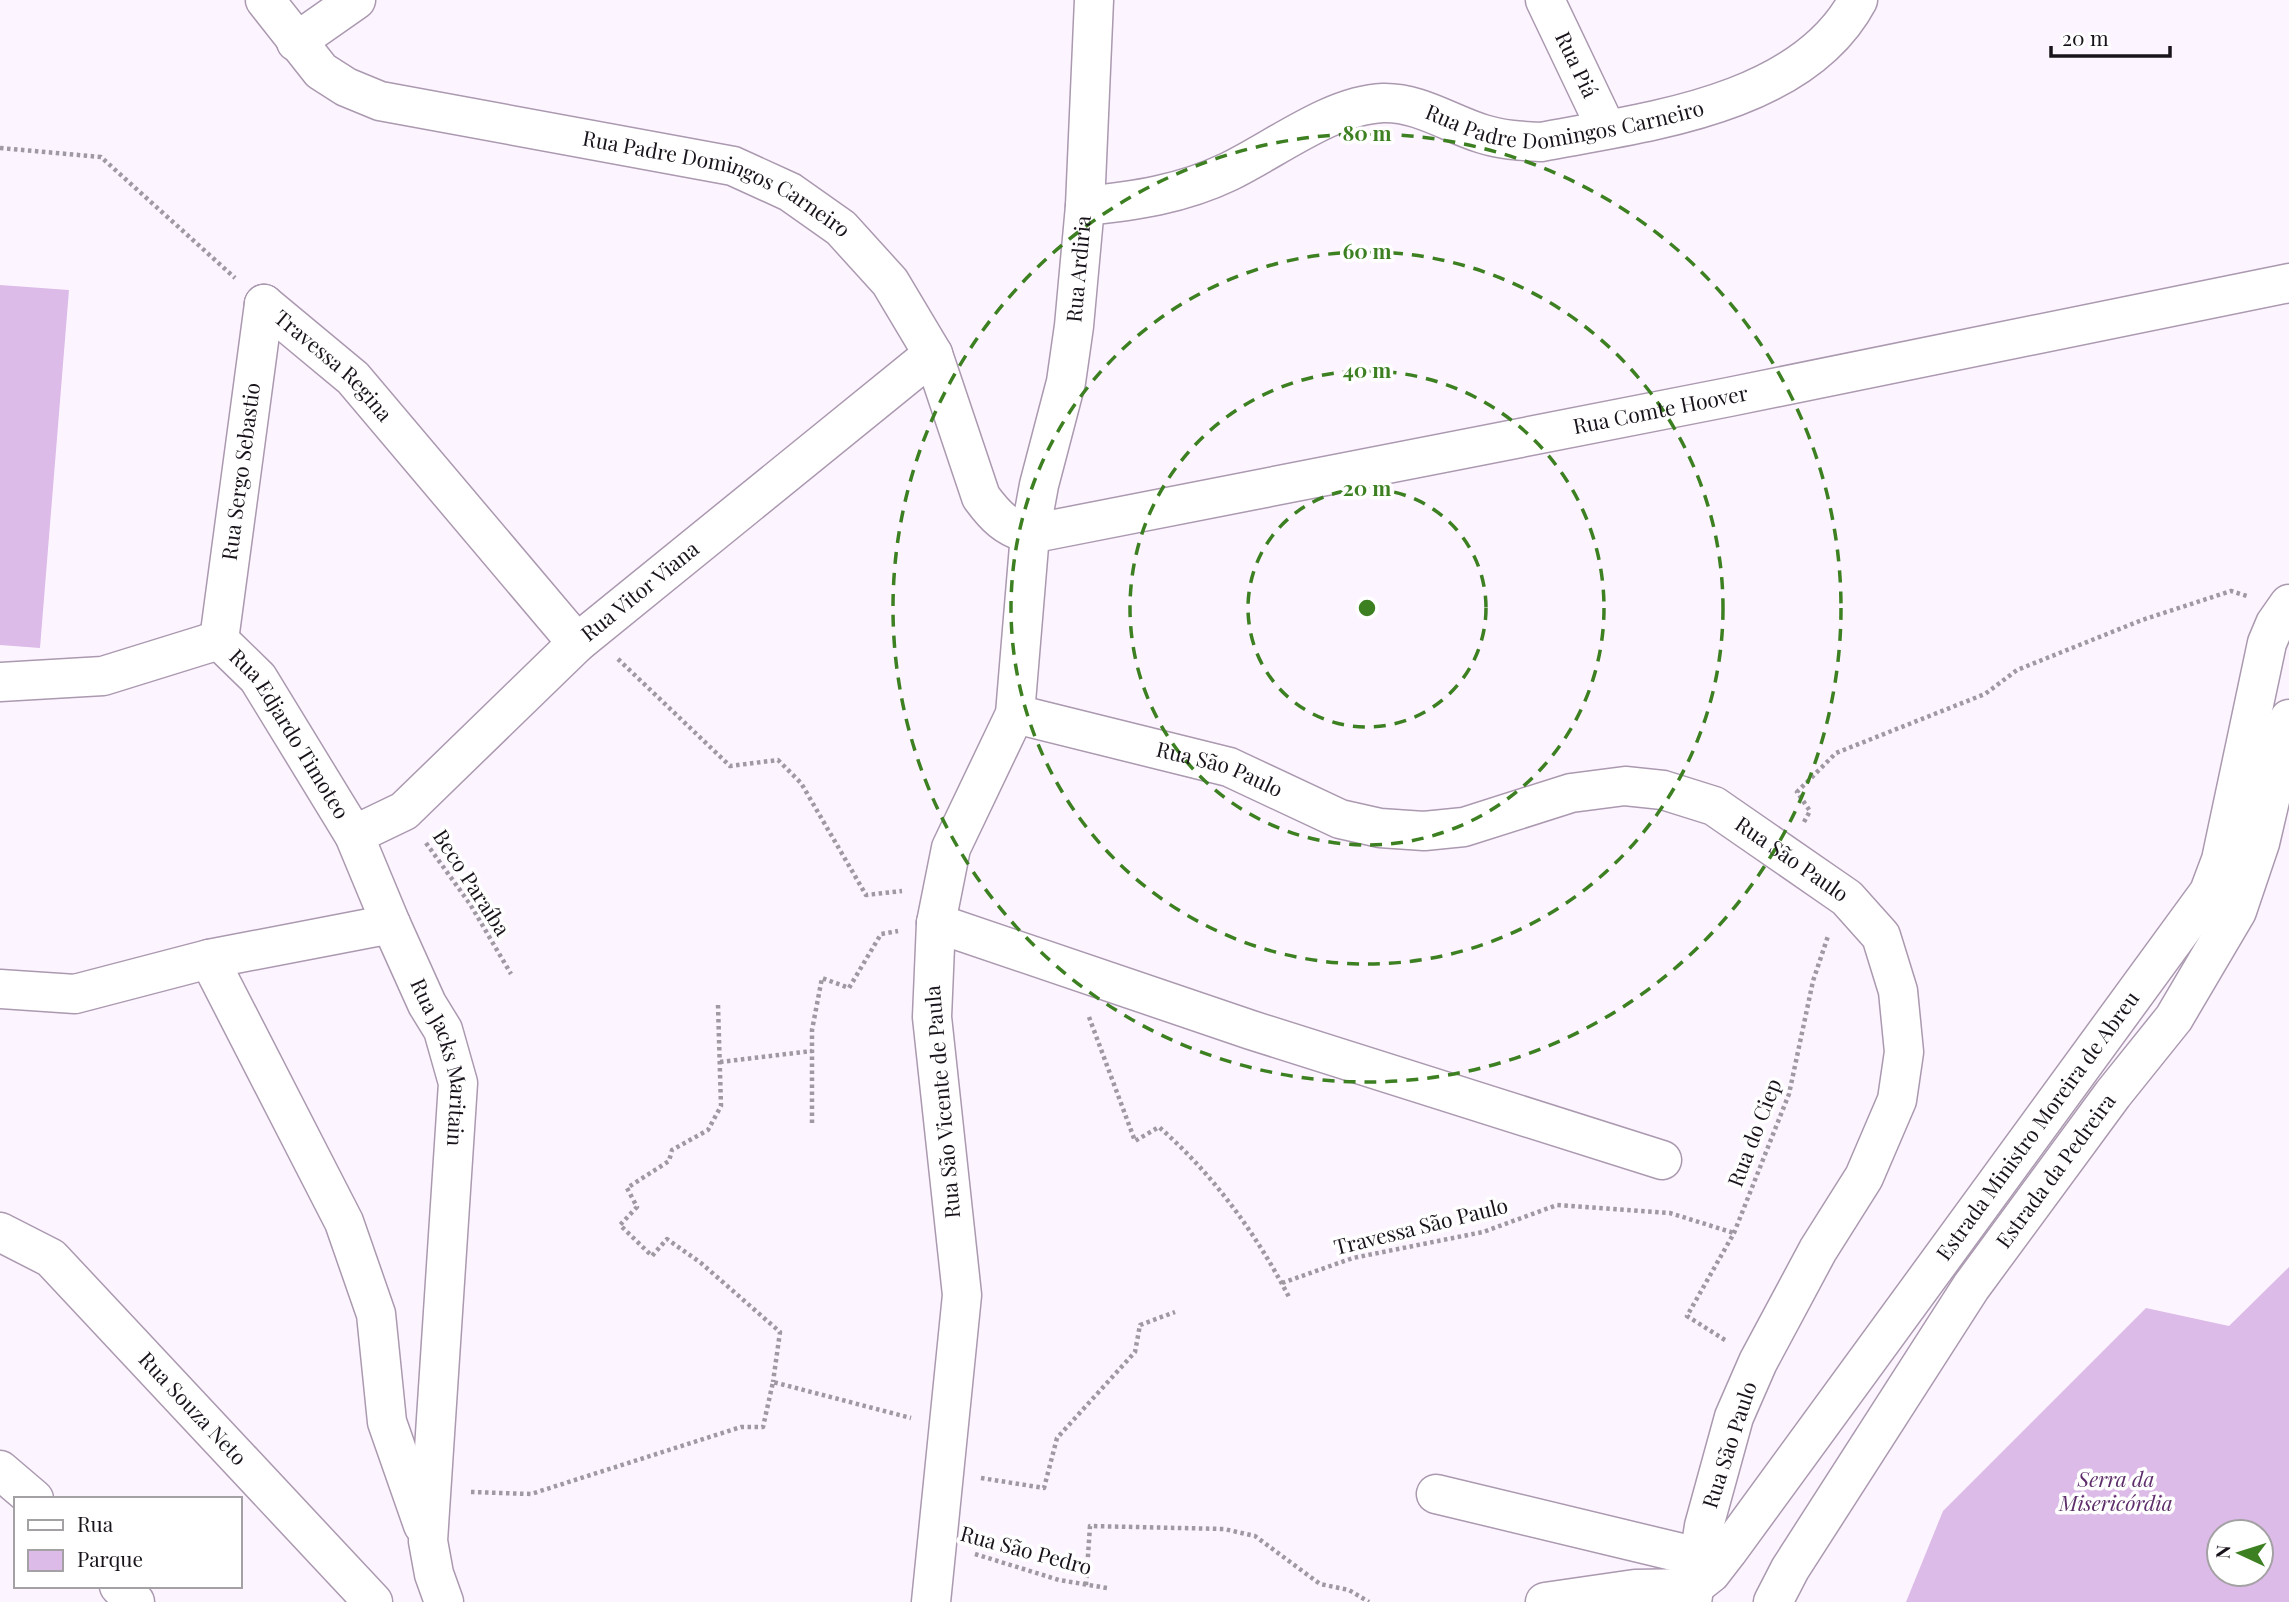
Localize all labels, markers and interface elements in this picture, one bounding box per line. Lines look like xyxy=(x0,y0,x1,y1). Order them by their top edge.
scale bar xyxy=(2051,14,2170,58)
text: 20 m xyxy=(2062,23,2109,51)
street label: Rua Piá xyxy=(1550,26,1606,102)
text: Rua Padre Domingos Carneiro xyxy=(1422,92,1707,155)
street label: Rua Padre Domingos Carneiro xyxy=(1421,93,1707,119)
text: 80 m xyxy=(1342,118,1392,146)
street label: Rua Padre Domingos Carneiro xyxy=(581,123,858,242)
street label: Rua Ardiria xyxy=(1058,214,1096,323)
text: 60 m xyxy=(1342,236,1392,264)
street label: Travessa Regina xyxy=(269,302,400,427)
text: 40 m xyxy=(1343,355,1391,383)
street label: Rua Comte Hoover xyxy=(1570,377,1751,439)
street label: Rua Sergo Sebastio xyxy=(214,381,265,562)
text: 20 m xyxy=(1343,473,1391,501)
street label: Rua Vitor Viana xyxy=(574,534,704,646)
centre of rings xyxy=(1355,596,1379,620)
street label: Rua Edjardo Timoteo xyxy=(224,642,357,824)
street label: Rua São Paulo xyxy=(1154,734,1288,802)
street label: Rua São Paulo xyxy=(1730,809,1855,907)
street label: Beco Paraíba xyxy=(428,823,518,941)
street label: Rua Jacks Maritain xyxy=(405,973,474,1148)
street label: Rua São Vicente de Paula xyxy=(917,984,965,1220)
street label: Estrada Ministro Moreira de Abreu xyxy=(1929,985,2144,1265)
street label: Rua do Ciep xyxy=(1720,1074,1787,1190)
street label: Estrada da Pedreira xyxy=(1988,1087,2121,1253)
street label: Travessa São Paulo xyxy=(1331,1190,1510,1260)
street label: Rua Souza Neto xyxy=(134,1345,254,1470)
street label: Rua São Paulo xyxy=(1694,1377,1762,1511)
park label: Serra da Misericórdia xyxy=(2058,1464,2173,1516)
legend xyxy=(14,1497,242,1588)
text: Rua xyxy=(77,1509,114,1537)
street label: Rua São Pedro xyxy=(958,1518,1095,1580)
north arrow xyxy=(2205,1518,2275,1588)
text: Parque xyxy=(77,1544,143,1572)
text: N xyxy=(2209,1544,2236,1559)

